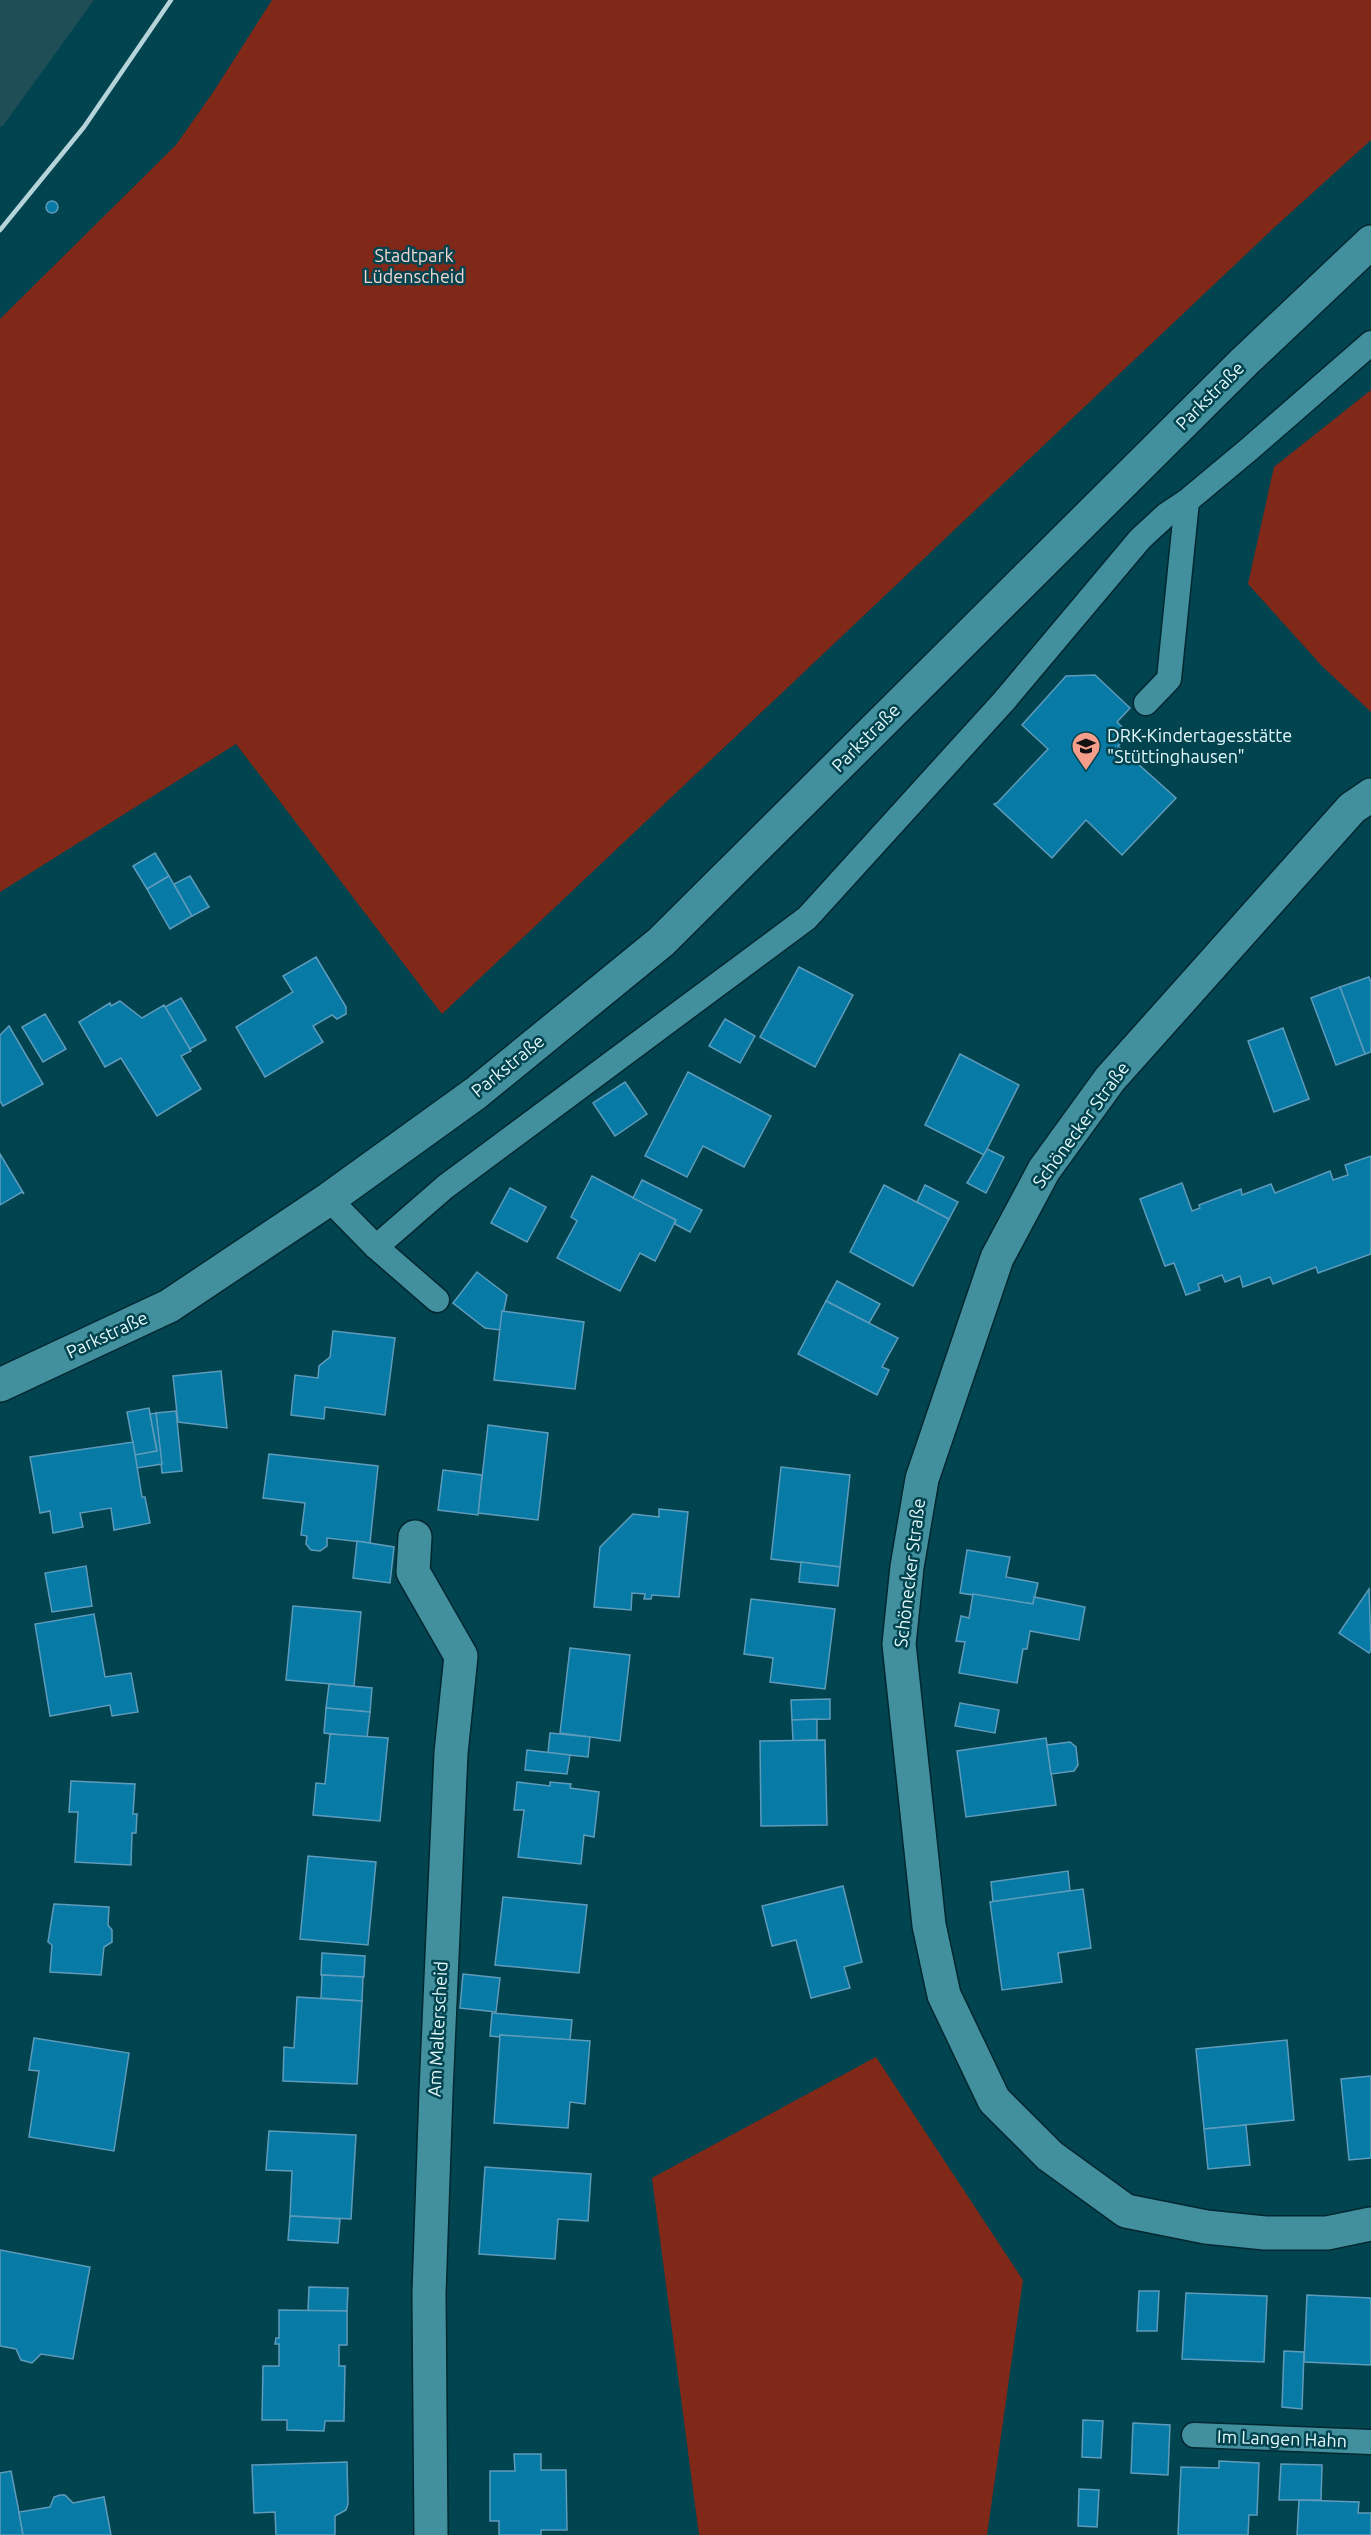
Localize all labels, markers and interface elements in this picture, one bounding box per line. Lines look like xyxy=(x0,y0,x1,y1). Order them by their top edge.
park label: Stadtpark Lüdenscheid xyxy=(363,245,465,286)
street label: Parkstraße xyxy=(1171,357,1247,433)
street label: Parkstraße xyxy=(827,699,903,775)
place label: DRK-Kindertagesstätte "Stüttinghausen" xyxy=(1107,725,1292,766)
school or university icon: DRK-Kindertagesstätte "Stüttinghausen" xyxy=(1070,730,1102,772)
street label: Parkstraße xyxy=(467,1030,548,1101)
street label: Schönecker Straße xyxy=(1028,1058,1132,1191)
street label: Parkstraße xyxy=(63,1307,150,1362)
street label: Schönecker Straße xyxy=(890,1497,928,1649)
street label: Am Malterscheid xyxy=(423,1960,451,2097)
street label: Im Langen Hahn xyxy=(1217,2426,1347,2450)

